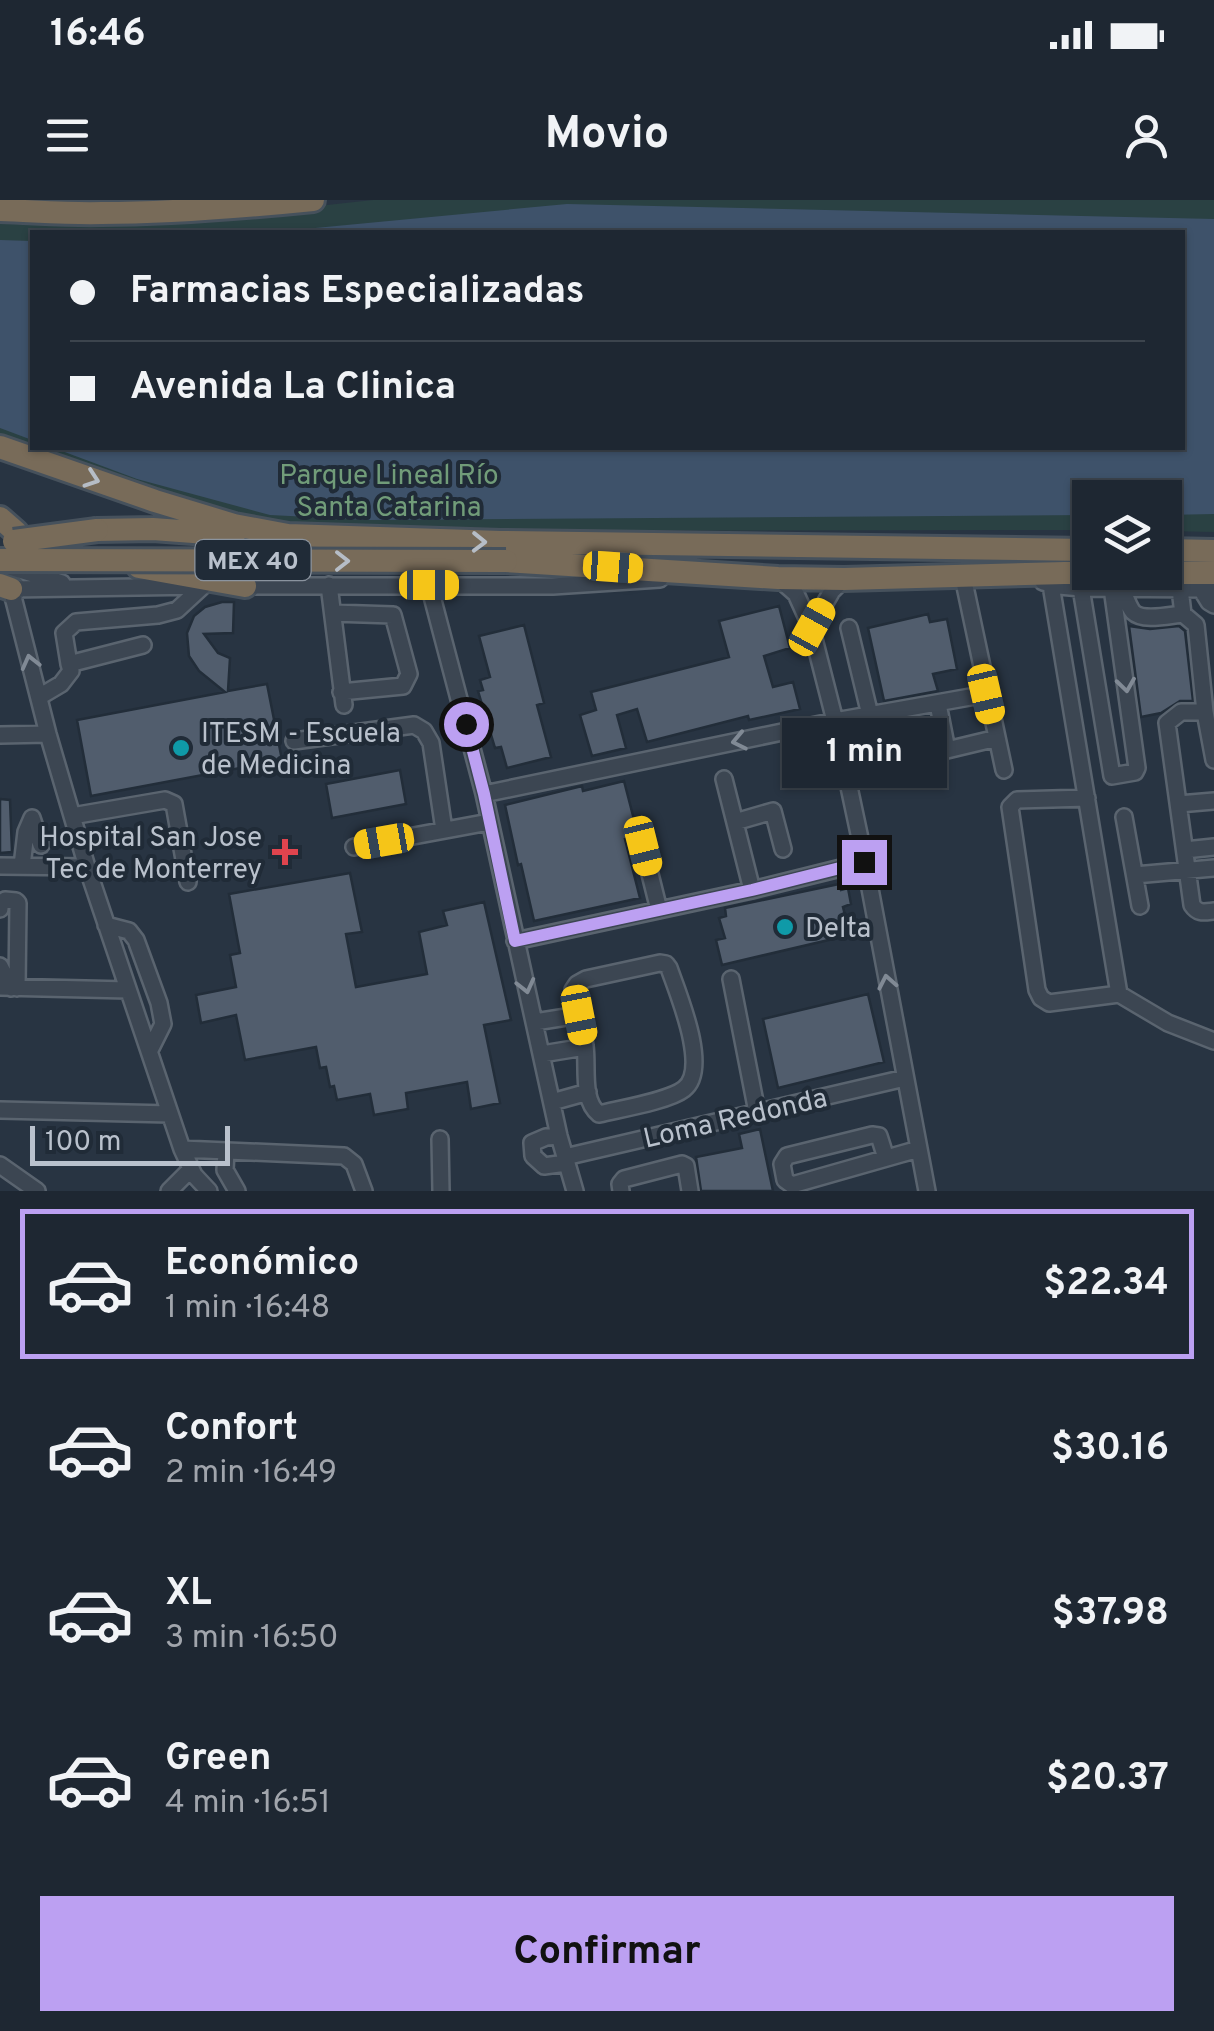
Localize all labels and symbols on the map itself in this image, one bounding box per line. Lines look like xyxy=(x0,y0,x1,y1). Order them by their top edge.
park label: Parque Lineal Río Santa Catarina xyxy=(279,459,499,527)
one-way arrow xyxy=(83,468,100,488)
one-way arrow xyxy=(471,531,487,552)
road number: MEX 40 xyxy=(196,540,310,580)
one-way arrow xyxy=(336,550,351,572)
car xyxy=(582,550,644,584)
car xyxy=(399,570,459,600)
car xyxy=(784,593,840,661)
one-way arrow xyxy=(21,654,42,671)
car xyxy=(965,661,1007,727)
one-way arrow xyxy=(1114,677,1135,693)
route start xyxy=(444,702,489,747)
place label: ITESM - Escuela de Medicina xyxy=(201,717,401,785)
callout: 1 min xyxy=(782,717,946,787)
one-way arrow xyxy=(731,729,748,750)
marker: ITESM - Escuela de Medicina xyxy=(170,737,192,759)
car xyxy=(621,813,665,879)
place label: Hospital San Jose Tec de Monterrey xyxy=(39,821,262,889)
car xyxy=(352,821,416,861)
marker: Hospital San Jose Tec de Monterrey xyxy=(272,839,298,865)
route end xyxy=(842,840,887,885)
place label: Delta xyxy=(805,912,871,948)
marker: Delta xyxy=(774,916,796,938)
one-way arrow xyxy=(877,974,898,990)
one-way arrow xyxy=(514,977,535,994)
car xyxy=(559,983,599,1047)
street label: Loma Redonda xyxy=(640,1081,831,1159)
scale bar xyxy=(30,1121,230,1166)

